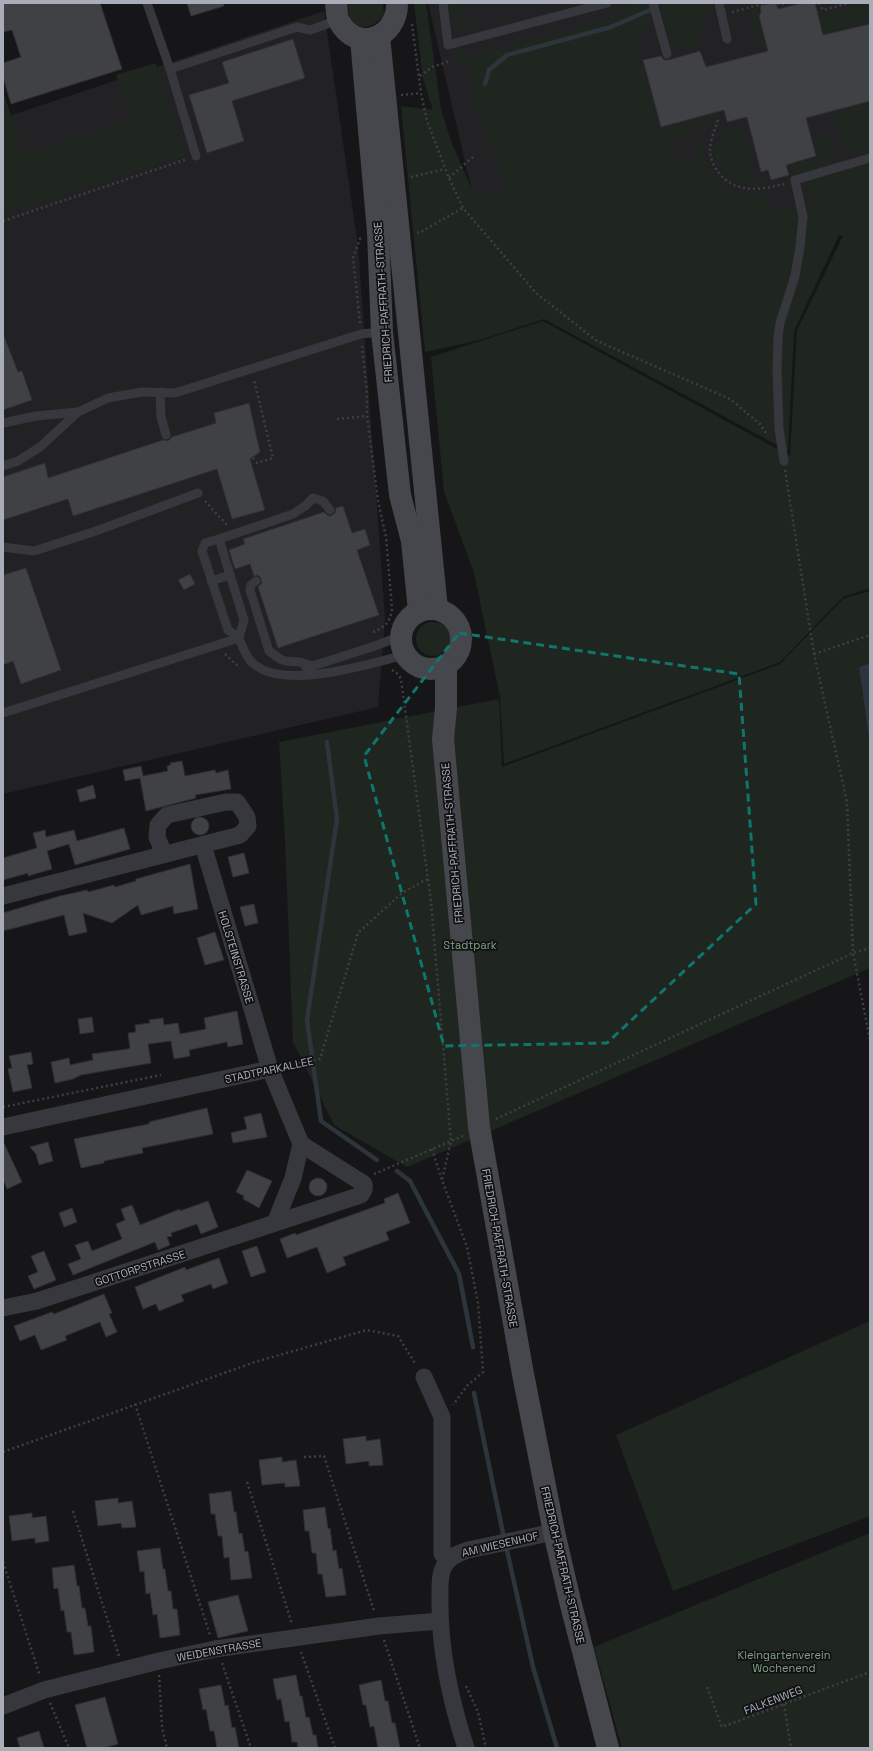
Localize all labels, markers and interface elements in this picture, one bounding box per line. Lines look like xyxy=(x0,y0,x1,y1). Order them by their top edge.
street label: FRIEDRICH-PAFFRATH-STRASSE xyxy=(370,221,396,383)
street label: FRIEDRICH-PAFFRATH-STRASSE xyxy=(438,762,466,924)
street label: HOLSTEINSTRASSE xyxy=(215,909,257,1005)
park label: Stadtpark xyxy=(443,938,497,952)
street label: STADTPARKALLEE xyxy=(223,1054,315,1086)
street label: FRIEDRICH-PAFFRATH-STRASSE xyxy=(479,1168,521,1328)
street label: GOTTORPSTRASSE xyxy=(93,1247,187,1289)
street label: FRIEDRICH-PAFFRATH-STRASSE xyxy=(538,1485,588,1645)
street label: AM WIESENHOF xyxy=(460,1528,540,1560)
street label: WEIDENSTRASSE xyxy=(176,1636,262,1664)
park label: Kleingartenverein Wochenend xyxy=(738,1648,830,1675)
street label: FALKENWEG xyxy=(742,1682,804,1718)

